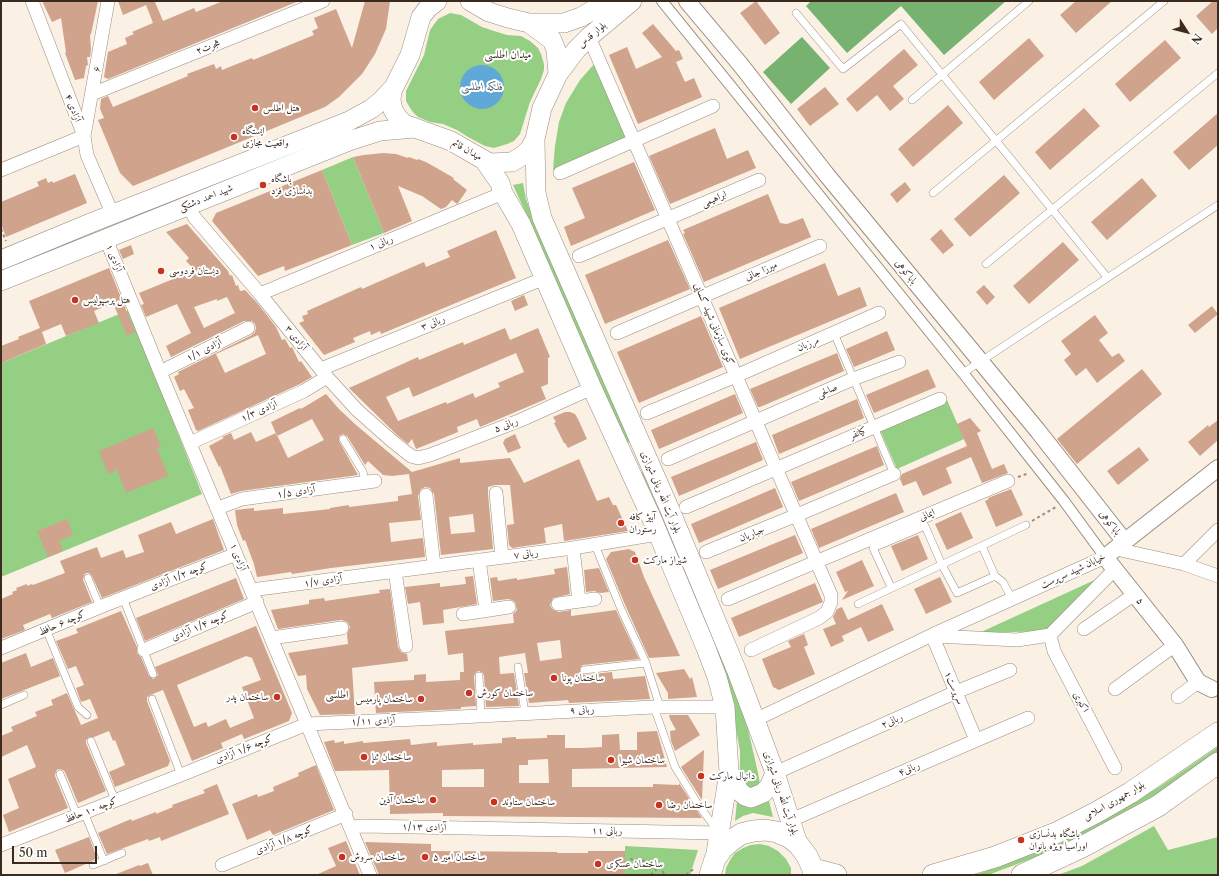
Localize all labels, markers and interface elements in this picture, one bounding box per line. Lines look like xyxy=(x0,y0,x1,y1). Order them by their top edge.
north arrow xyxy=(1167,12,1207,52)
street label: بلوار قدس xyxy=(575,19,609,51)
text: N xyxy=(1188,31,1205,47)
street label: هجرت۲ xyxy=(194,37,222,57)
district label: میدان اطلسی xyxy=(485,48,531,62)
street label: ۶ xyxy=(91,65,103,73)
water label: فلکه اطلسی xyxy=(461,80,503,94)
street label: ۴ آزادی xyxy=(62,92,84,124)
place label: هتل اطلس xyxy=(263,102,300,114)
marker: هتل اطلس xyxy=(250,103,260,113)
place label: ایستگاه واقعیت مجازی xyxy=(242,125,289,148)
marker: ایستگاه واقعیت مجازی xyxy=(229,132,239,142)
street label: میدان قائم xyxy=(450,137,484,163)
place label: باشگاه بدنسازی فرد xyxy=(271,173,312,196)
marker: باشگاه بدنسازی فرد xyxy=(258,180,268,190)
street label: شهید احمد دشتکی xyxy=(177,182,235,214)
street label: ابراهیمی xyxy=(699,188,729,210)
street label: ربانی ۱ xyxy=(367,233,395,253)
street label: آزادی ۱ xyxy=(103,242,125,274)
street label: باباکوهی xyxy=(892,257,920,287)
street label: میرزا جانی xyxy=(743,259,779,283)
place label: دبستان فردوسی xyxy=(169,265,219,277)
marker: دبستان فردوسی xyxy=(156,266,166,276)
street label: کوی سازمانی شهید کسایی xyxy=(691,281,737,367)
place label: هتل پرسپولیس xyxy=(83,294,130,306)
marker: هتل پرسپولیس xyxy=(70,295,80,305)
street label: ربانی ۳ xyxy=(419,313,447,333)
street label: ۳ آزادی xyxy=(282,323,310,353)
street label: مرزبان xyxy=(795,334,821,354)
street label: آزادی ۱/۱ xyxy=(184,336,224,364)
street label: صالحی xyxy=(815,381,839,401)
street label: آزادی ۱/۳ xyxy=(239,398,279,424)
street label: ربانی ۵ xyxy=(492,415,520,435)
street label: کیانفر xyxy=(848,424,868,442)
street label: بلوار آیت الله ربانی شیرازی xyxy=(638,449,684,535)
street label: آزادی ۱/۵ xyxy=(276,483,316,501)
street label: ایمانی xyxy=(917,506,937,524)
street label: باباکوهی xyxy=(1096,508,1124,538)
place label: آبیژ کافه رستوران xyxy=(629,511,656,534)
marker: آبیژ کافه رستوران xyxy=(616,518,626,528)
street label: جباریان xyxy=(738,523,766,545)
street label: آزادی ۱ xyxy=(227,541,249,573)
street label: ربانی ۷ xyxy=(513,547,539,561)
street label: خیابان شهید سرپرست xyxy=(1038,551,1108,591)
place label: شیراز مارکت xyxy=(643,554,687,566)
marker: شیراز مارکت xyxy=(630,555,640,565)
street label: کوچه ۱/۲ آزادی xyxy=(148,559,210,593)
street label: آزادی ۱/۷ xyxy=(303,572,343,590)
street label: ۵ xyxy=(1133,595,1147,607)
street label: کوچه ۶ حافظ xyxy=(37,608,87,638)
street label: کوچه ۱/۴ آزادی xyxy=(170,609,230,643)
street label: سرپرست۱ xyxy=(942,670,966,706)
place label: ساختمان پونا xyxy=(562,672,604,684)
marker: ساختمان پونا xyxy=(549,673,559,683)
place label: ساختمان کورش xyxy=(477,687,533,699)
district label: اطلسی xyxy=(325,688,349,702)
marker: ساختمان کورش xyxy=(464,688,474,698)
street label: اکبری xyxy=(1071,690,1091,714)
place label: ساختمان پدر xyxy=(226,691,269,703)
marker: ساختمان پدر xyxy=(272,692,282,702)
place label: ساختمان پارمیس xyxy=(355,693,413,705)
marker: ساختمان پارمیس xyxy=(416,694,426,704)
street label: ربانی ۹ xyxy=(569,703,595,717)
street label: ربانی۲ xyxy=(879,711,905,731)
street label: آزادی ۱/۱۱ xyxy=(351,714,395,728)
street label: کوچه ۱/۶ آزادی xyxy=(213,732,275,766)
street label: بلوار آیت الله ربانی شیرازی xyxy=(761,749,801,837)
place label: ساختمان ثنإ xyxy=(372,751,411,763)
marker: ساختمان ثنإ xyxy=(359,752,369,762)
place label: ساختمان شیوا xyxy=(619,754,665,766)
marker: ساختمان شیوا xyxy=(606,755,616,765)
street label: ربانی۴ xyxy=(896,759,922,779)
place label: دانیال مارکت xyxy=(709,770,755,782)
marker: دانیال مارکت xyxy=(696,771,706,781)
street label: بلوار جمهوری اسلامی xyxy=(1081,779,1147,823)
street label: کوچه ۱۰ حافظ xyxy=(63,794,119,826)
place label: ساختمان آذین xyxy=(379,794,425,806)
marker: ساختمان آذین xyxy=(428,795,438,805)
place label: ساختمان ستاوند xyxy=(502,796,555,808)
marker: ساختمان ستاوند xyxy=(489,797,499,807)
place label: ساختمان رضا xyxy=(667,799,713,811)
marker: ساختمان رضا xyxy=(654,800,664,810)
street label: آزادی ۱/۱۳ xyxy=(402,821,446,833)
street label: کوچه ۱/۸ آزادی xyxy=(253,823,315,857)
street label: ربانی ۱۱ xyxy=(592,825,622,837)
place label: باشگاه بدنسازی اوراسیا ویژه بانوان xyxy=(1029,828,1088,852)
marker: باشگاه بدنسازی اوراسیا ویژه بانوان xyxy=(1016,835,1026,845)
scale bar xyxy=(14,838,99,864)
text: 50 m xyxy=(19,845,48,860)
place label: ساختمان سروش xyxy=(350,851,405,863)
place label: ساختمان امیر ۵ xyxy=(433,851,485,863)
marker: ساختمان سروش xyxy=(337,852,347,862)
marker: ساختمان امیر ۵ xyxy=(420,852,430,862)
place label: ساختمان عسکری xyxy=(606,858,663,870)
marker: ساختمان عسکری xyxy=(593,859,603,869)

